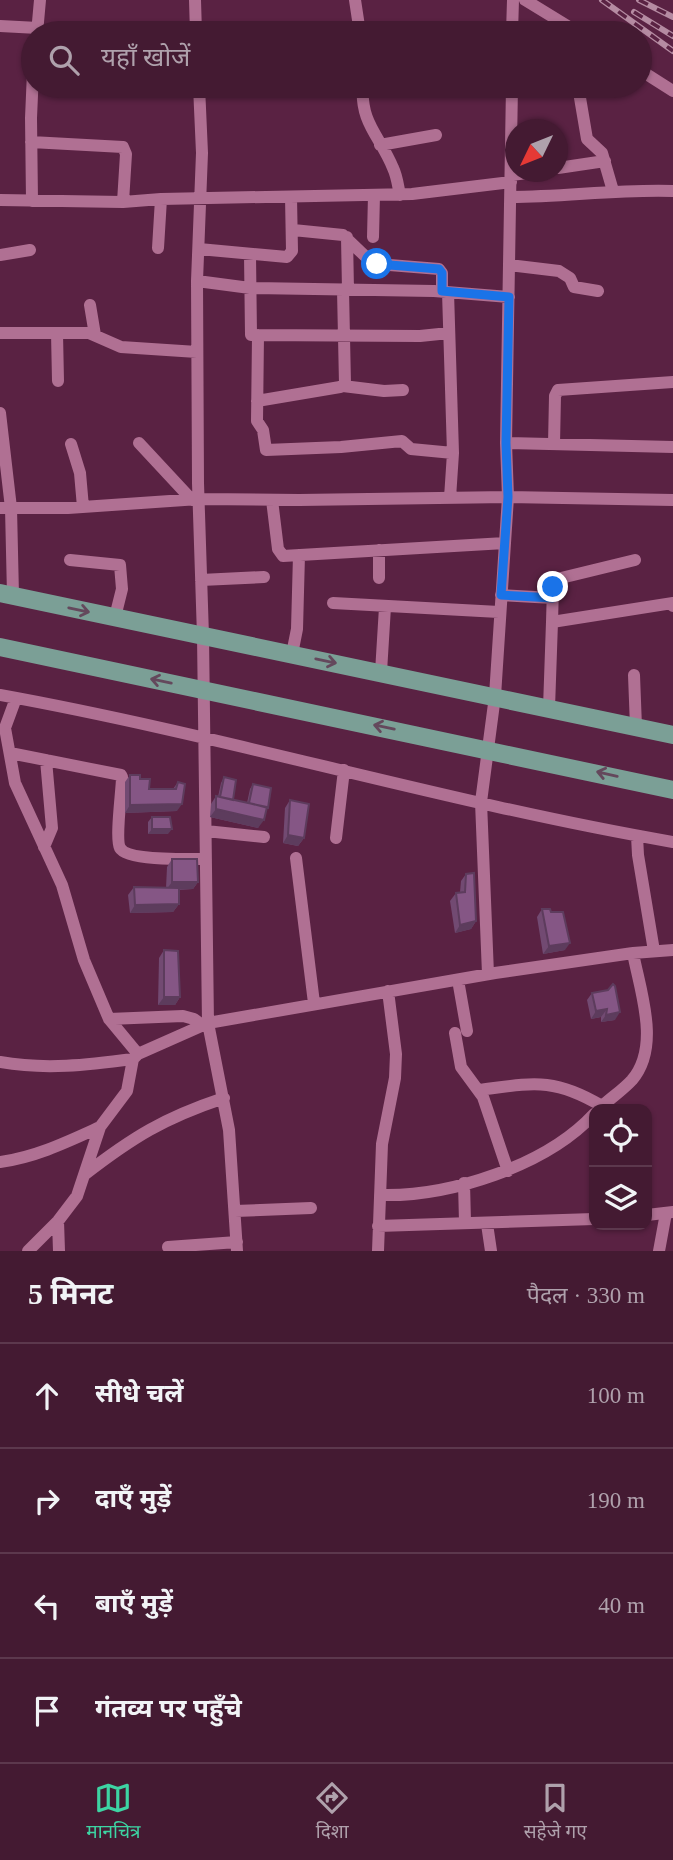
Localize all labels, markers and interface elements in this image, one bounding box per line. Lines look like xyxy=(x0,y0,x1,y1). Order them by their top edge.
search box xyxy=(21,21,652,98)
icon: search xyxy=(45,41,83,79)
text: यहाँ खोजें xyxy=(101,43,190,72)
north arrow xyxy=(505,119,568,182)
route start xyxy=(361,248,392,279)
route end xyxy=(537,571,568,602)
one-way arrow xyxy=(67,604,90,618)
one-way arrow xyxy=(314,654,337,668)
one-way arrow xyxy=(150,673,173,687)
one-way arrow xyxy=(373,720,396,734)
one-way arrow xyxy=(596,767,618,780)
map controls xyxy=(589,1104,652,1230)
button: locate xyxy=(589,1104,652,1167)
button: layers xyxy=(589,1167,652,1230)
text: 5 मिनट xyxy=(28,1277,113,1310)
text: पैदल · 330 m xyxy=(527,1283,645,1308)
icon: ahead xyxy=(28,1377,66,1415)
text: सीधे चलें xyxy=(95,1379,183,1408)
text: 100 m xyxy=(587,1383,645,1408)
icon: right xyxy=(28,1482,66,1520)
text: दाएँ मुड़ें xyxy=(95,1484,171,1513)
text: 190 m xyxy=(587,1488,645,1513)
icon: left xyxy=(28,1587,66,1625)
text: बाएँ मुड़ें xyxy=(95,1589,173,1618)
text: 40 m xyxy=(598,1593,645,1618)
icon: arrive xyxy=(28,1692,66,1730)
text: गंतव्य पर पहुँचे xyxy=(95,1694,242,1723)
tab: मानचित्र xyxy=(86,1779,141,1846)
tab: दिशा xyxy=(313,1779,351,1846)
tab: सहेजे गए xyxy=(524,1779,587,1846)

